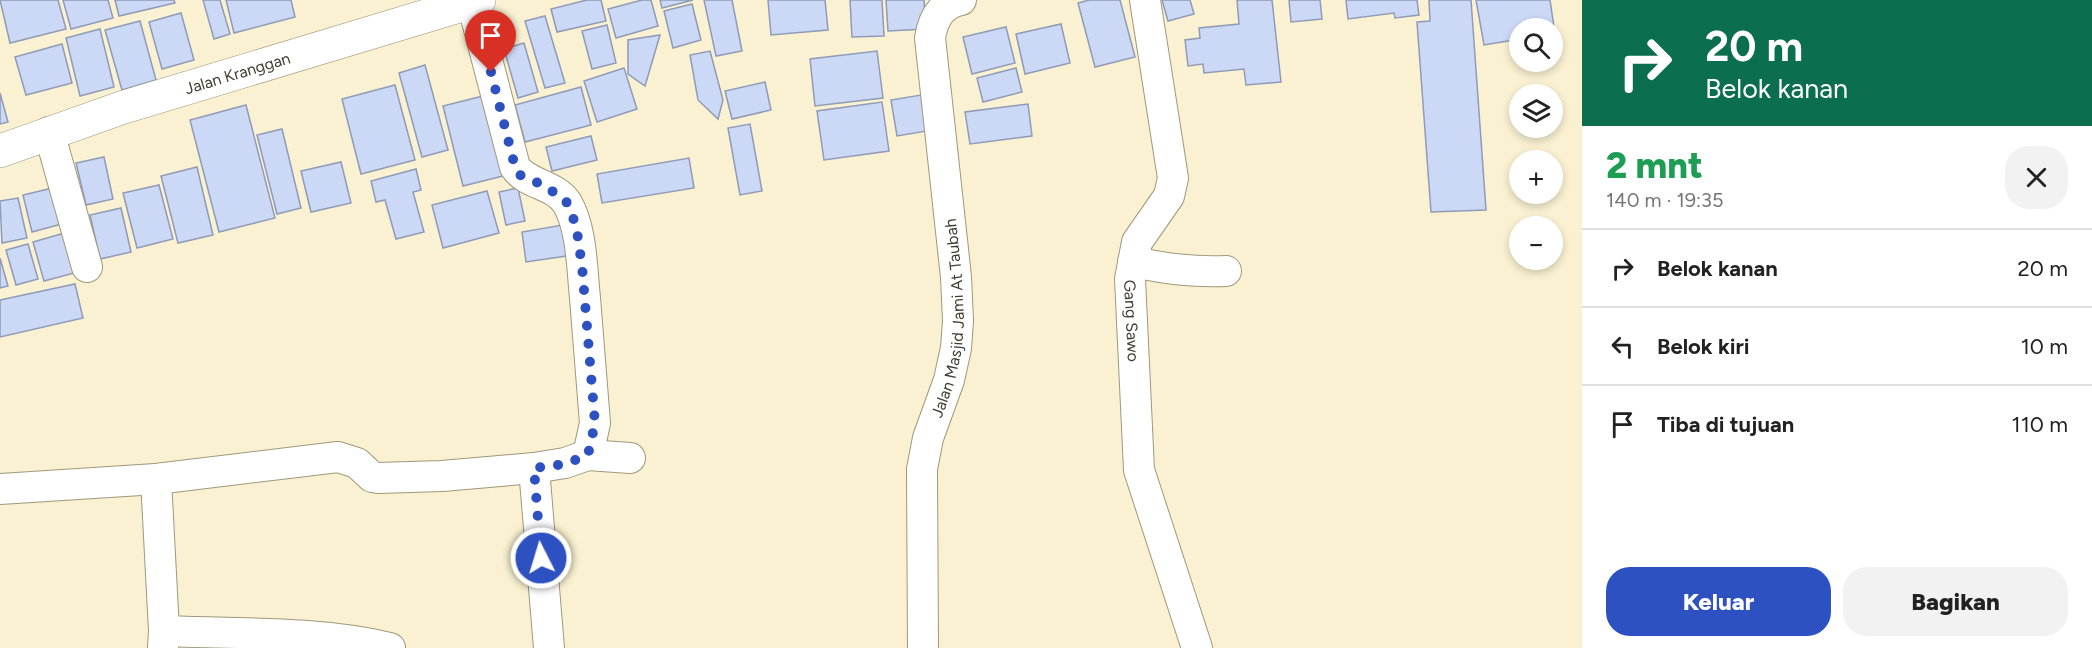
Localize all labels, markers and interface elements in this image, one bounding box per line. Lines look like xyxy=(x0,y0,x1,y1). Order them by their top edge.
pin xyxy=(465,10,516,72)
map controls xyxy=(1509,18,1563,270)
button: search xyxy=(1509,18,1563,72)
icon: arrive xyxy=(474,19,507,52)
text: 20 m xyxy=(1705,21,1803,72)
icon: right xyxy=(1606,24,1684,102)
street label: Jalan Kranggan xyxy=(183,48,293,98)
text: Belok kanan xyxy=(1705,72,1848,105)
button: layers xyxy=(1509,84,1563,138)
text: 2 mnt xyxy=(1606,144,1703,187)
button: close xyxy=(2005,146,2068,209)
button: + xyxy=(1509,150,1563,204)
text: 140 m · 19:35 xyxy=(1606,188,1723,212)
button: − xyxy=(1509,216,1563,270)
street label: Jalan Masjid Jami At Taubah xyxy=(927,218,968,420)
icon: right xyxy=(1606,252,1639,285)
text: Belok kanan xyxy=(1657,255,1778,282)
text: 20 m xyxy=(2017,255,2068,282)
street label: Gang Sawo xyxy=(1120,279,1143,362)
icon: left xyxy=(1606,330,1639,363)
text: Belok kiri xyxy=(1657,333,1750,360)
text: 10 m xyxy=(2021,333,2068,360)
icon: arrive xyxy=(1606,408,1639,441)
text: Tiba di tujuan xyxy=(1657,411,1794,438)
text: 110 m xyxy=(2012,411,2068,438)
position arrow xyxy=(509,526,573,590)
button: Keluar xyxy=(1606,567,1831,636)
button: Bagikan xyxy=(1843,567,2068,636)

